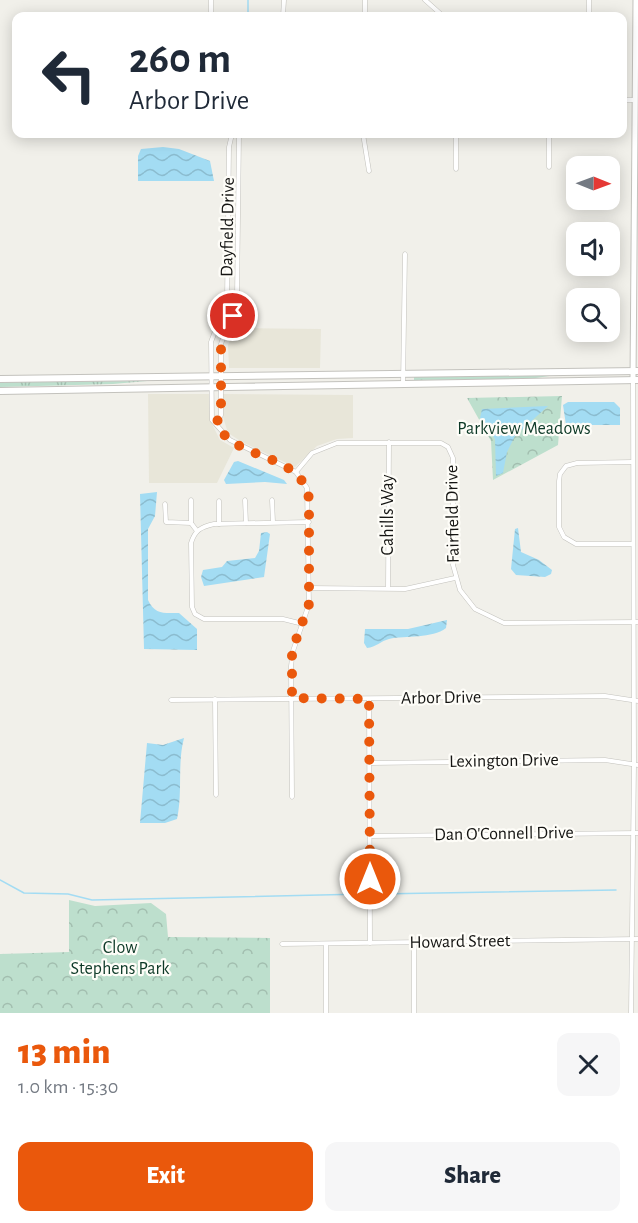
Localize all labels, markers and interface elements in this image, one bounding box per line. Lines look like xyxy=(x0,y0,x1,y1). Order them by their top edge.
icon: left xyxy=(30,36,108,114)
text: 260 m xyxy=(129,38,231,80)
text: Arbor Drive xyxy=(129,87,249,114)
north arrow xyxy=(566,156,620,210)
map controls xyxy=(566,156,620,342)
street label: Dayfield Drive xyxy=(218,177,238,277)
button: sound xyxy=(566,222,620,276)
button: search xyxy=(566,288,620,342)
pin xyxy=(207,290,258,341)
icon: arrive xyxy=(216,299,249,332)
park label: Parkview Meadows xyxy=(457,420,591,438)
street label: Fairfield Drive xyxy=(443,465,463,563)
street label: Cahills Way xyxy=(379,474,397,555)
street label: Arbor Drive xyxy=(401,688,481,708)
street label: Lexington Drive xyxy=(449,751,559,771)
street label: Dan O'Connell Drive xyxy=(434,824,574,844)
position arrow xyxy=(338,847,402,911)
street label: Howard Street xyxy=(409,932,511,952)
park label: Clow Stephens Park xyxy=(70,939,170,978)
button: close xyxy=(557,1033,620,1096)
text: 13 min xyxy=(18,1034,110,1070)
text: 1.0 km · 15:30 xyxy=(18,1077,118,1097)
button: Exit xyxy=(18,1142,313,1211)
button: Share xyxy=(325,1142,620,1211)

